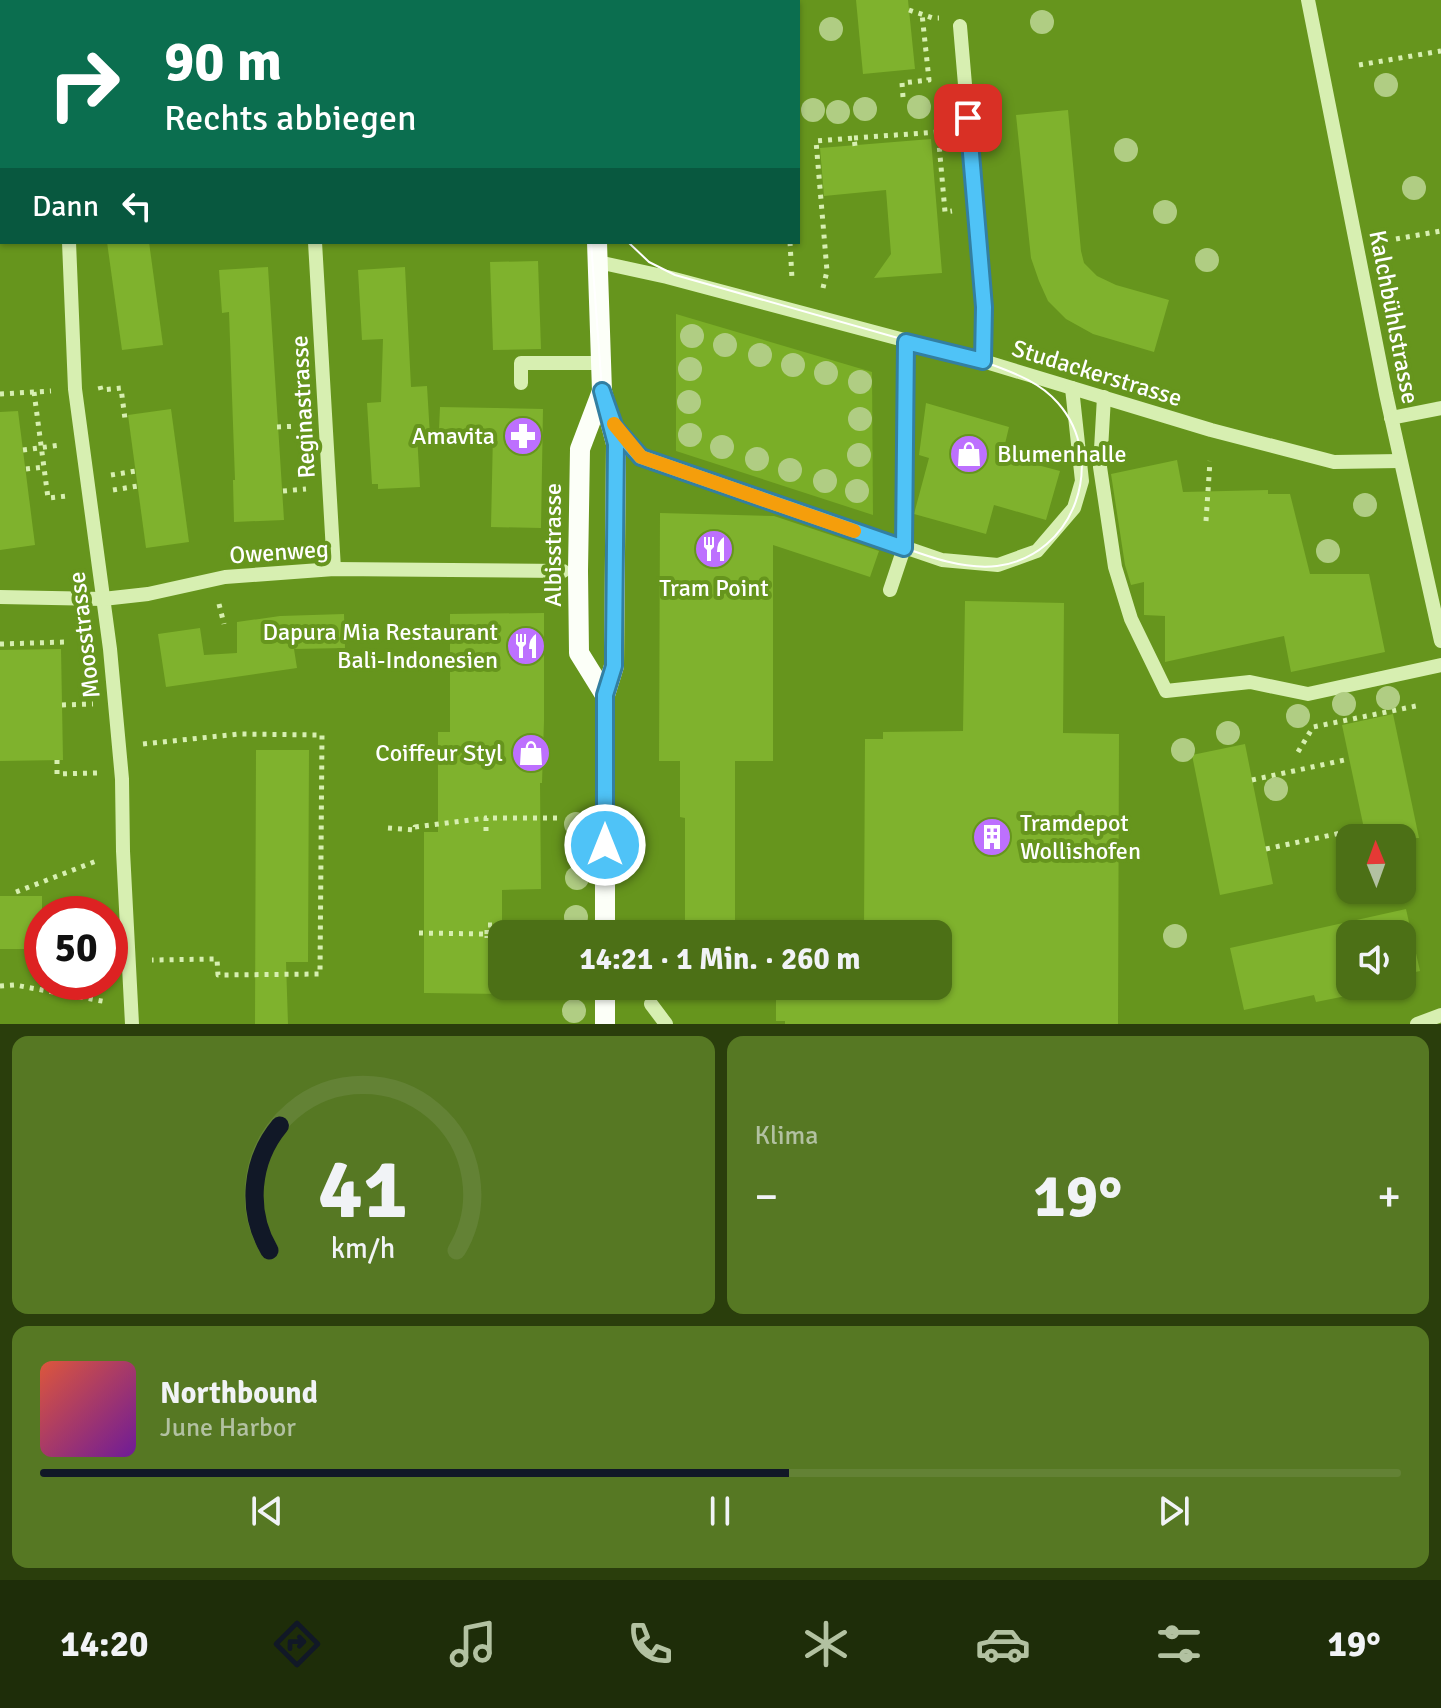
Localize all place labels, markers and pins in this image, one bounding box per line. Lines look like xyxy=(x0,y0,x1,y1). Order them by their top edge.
pin xyxy=(934,84,1002,152)
pharmacy icon: Amavita xyxy=(502,415,544,457)
place label: Amavita xyxy=(412,421,495,451)
shop icon: Blumenhalle xyxy=(948,433,990,475)
place label: Blumenhalle xyxy=(997,439,1127,469)
restaurant icon: Tram Point xyxy=(693,528,735,570)
place label: Tram Point xyxy=(659,573,769,603)
place label: Dapura Mia Restaurant Bali-Indonesien xyxy=(263,617,498,675)
restaurant icon: Dapura Mia Restaurant Bali-Indonesien xyxy=(505,625,547,667)
shop icon: Coiffeur Styl xyxy=(510,732,552,774)
place label: Coiffeur Styl xyxy=(375,738,503,768)
place label: Tramdepot Wollishofen xyxy=(1020,808,1141,866)
building icon: Tramdepot Wollishofen xyxy=(971,816,1013,858)

